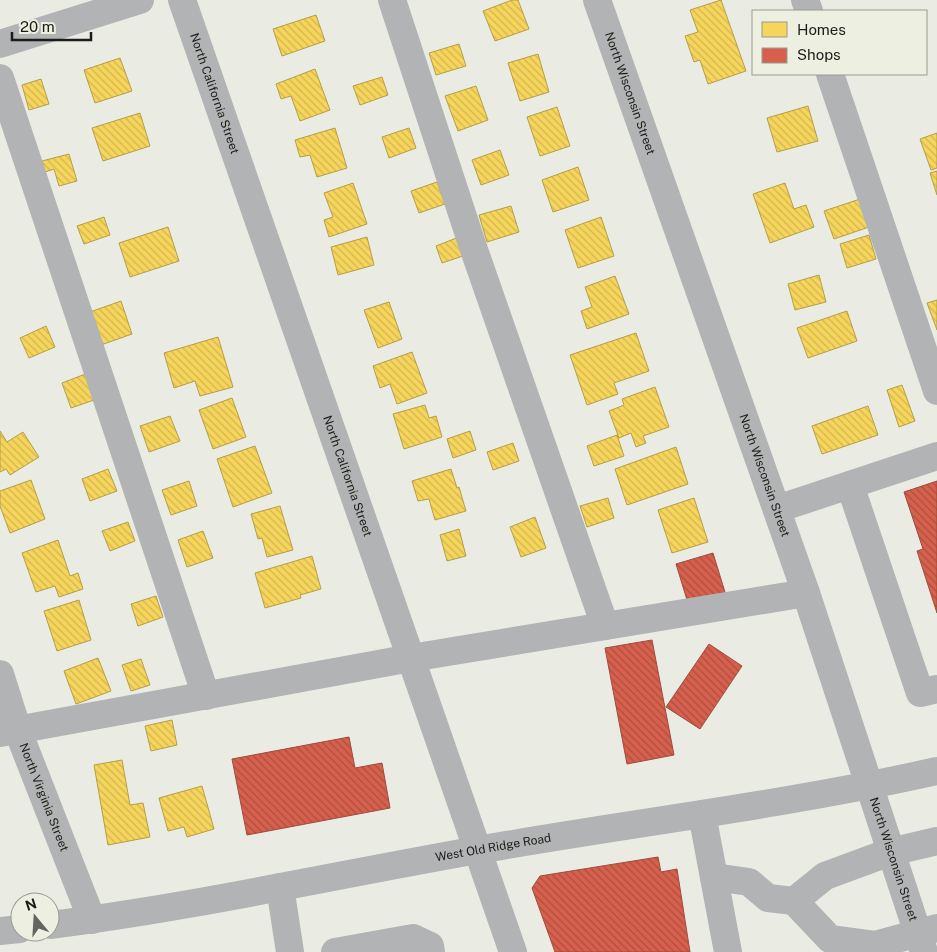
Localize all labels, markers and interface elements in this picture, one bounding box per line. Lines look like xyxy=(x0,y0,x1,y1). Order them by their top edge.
scale bar xyxy=(12,10,91,42)
legend xyxy=(752,10,927,75)
text: 20 m xyxy=(20,18,55,35)
text: Homes xyxy=(797,21,846,38)
street label: North Wisconsin Street xyxy=(602,30,658,157)
street label: North California Street xyxy=(187,31,242,156)
text: Shops xyxy=(797,46,841,63)
street label: North Wisconsin Street xyxy=(736,412,793,539)
street label: North California Street xyxy=(320,414,375,539)
street label: North Virginia Street xyxy=(16,741,72,854)
street label: North Wisconsin Street xyxy=(867,796,920,923)
street label: West Old Ridge Road xyxy=(434,831,552,864)
north arrow xyxy=(10,892,60,942)
text: N xyxy=(23,895,39,914)

